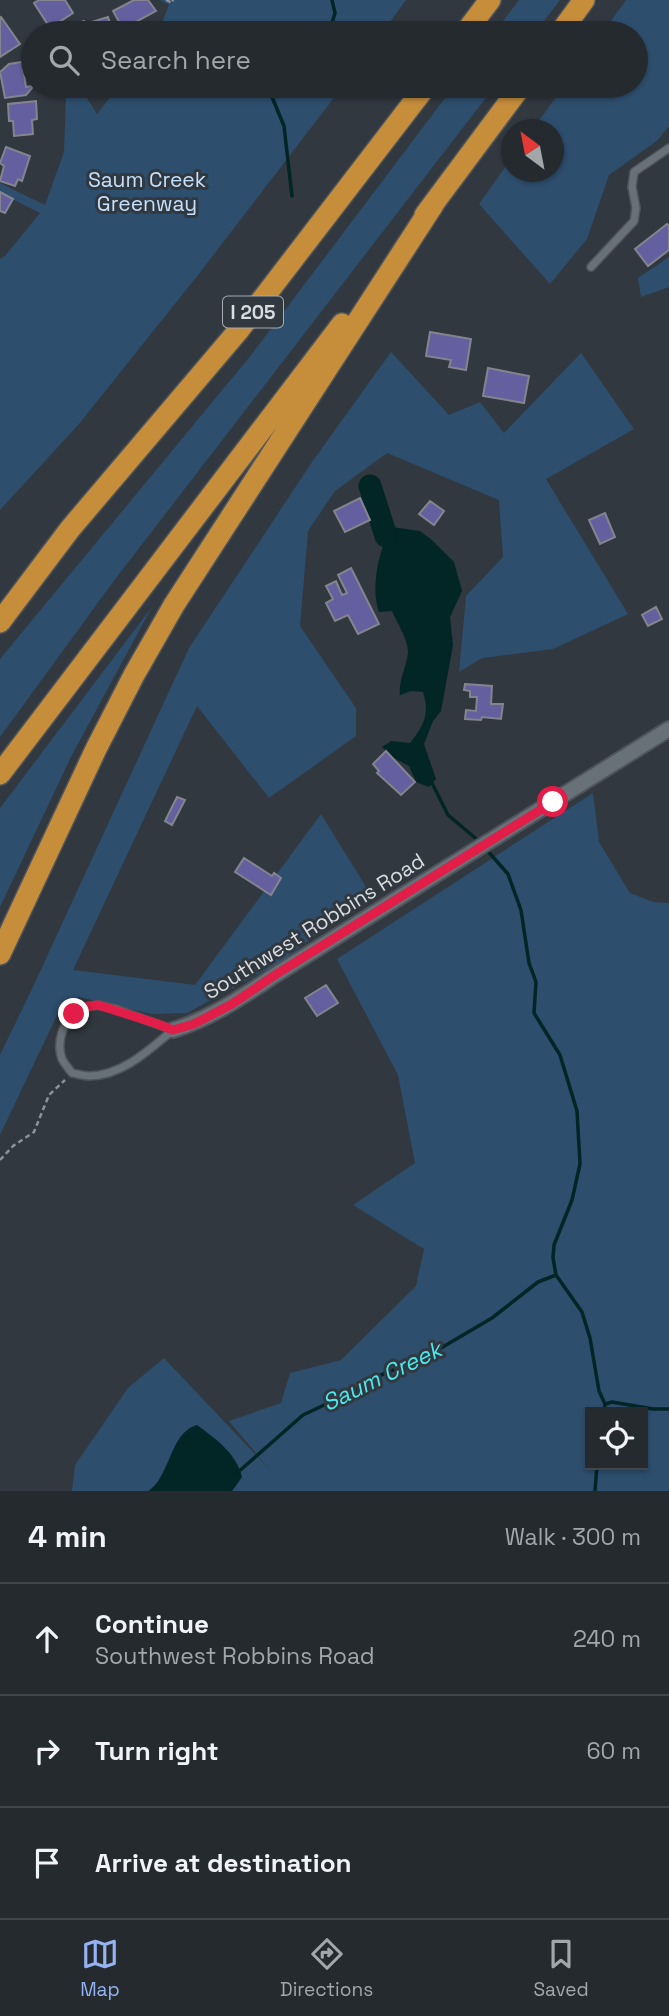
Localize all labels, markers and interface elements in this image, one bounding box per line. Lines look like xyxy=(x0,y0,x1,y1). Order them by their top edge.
search box xyxy=(21,21,648,98)
icon: search xyxy=(45,41,83,79)
text: Search here xyxy=(101,43,251,77)
north arrow xyxy=(501,119,564,182)
park label: Saum Creek Greenway xyxy=(88,166,206,217)
road number: I 205 xyxy=(223,296,283,328)
route start xyxy=(537,786,568,817)
street label: Southwest Robbins Road xyxy=(199,847,429,1005)
route end xyxy=(58,998,89,1029)
water label: Saum Creek xyxy=(317,1333,449,1418)
map controls xyxy=(585,1407,648,1470)
button: locate xyxy=(585,1407,648,1470)
text: 4 min xyxy=(28,1517,107,1556)
text: Walk · 300 m xyxy=(505,1522,641,1552)
text: Continue xyxy=(95,1607,209,1641)
icon: ahead xyxy=(28,1620,66,1658)
text: 240 m xyxy=(573,1624,641,1654)
text: Southwest Robbins Road xyxy=(95,1641,375,1671)
icon: right xyxy=(28,1732,66,1770)
text: Turn right xyxy=(95,1734,219,1768)
text: 60 m xyxy=(586,1736,641,1766)
icon: arrive xyxy=(28,1844,66,1882)
text: Arrive at destination xyxy=(95,1846,352,1880)
tab: Map xyxy=(80,1935,120,2002)
tab: Directions xyxy=(280,1935,373,2002)
tab: Saved xyxy=(533,1935,589,2002)

